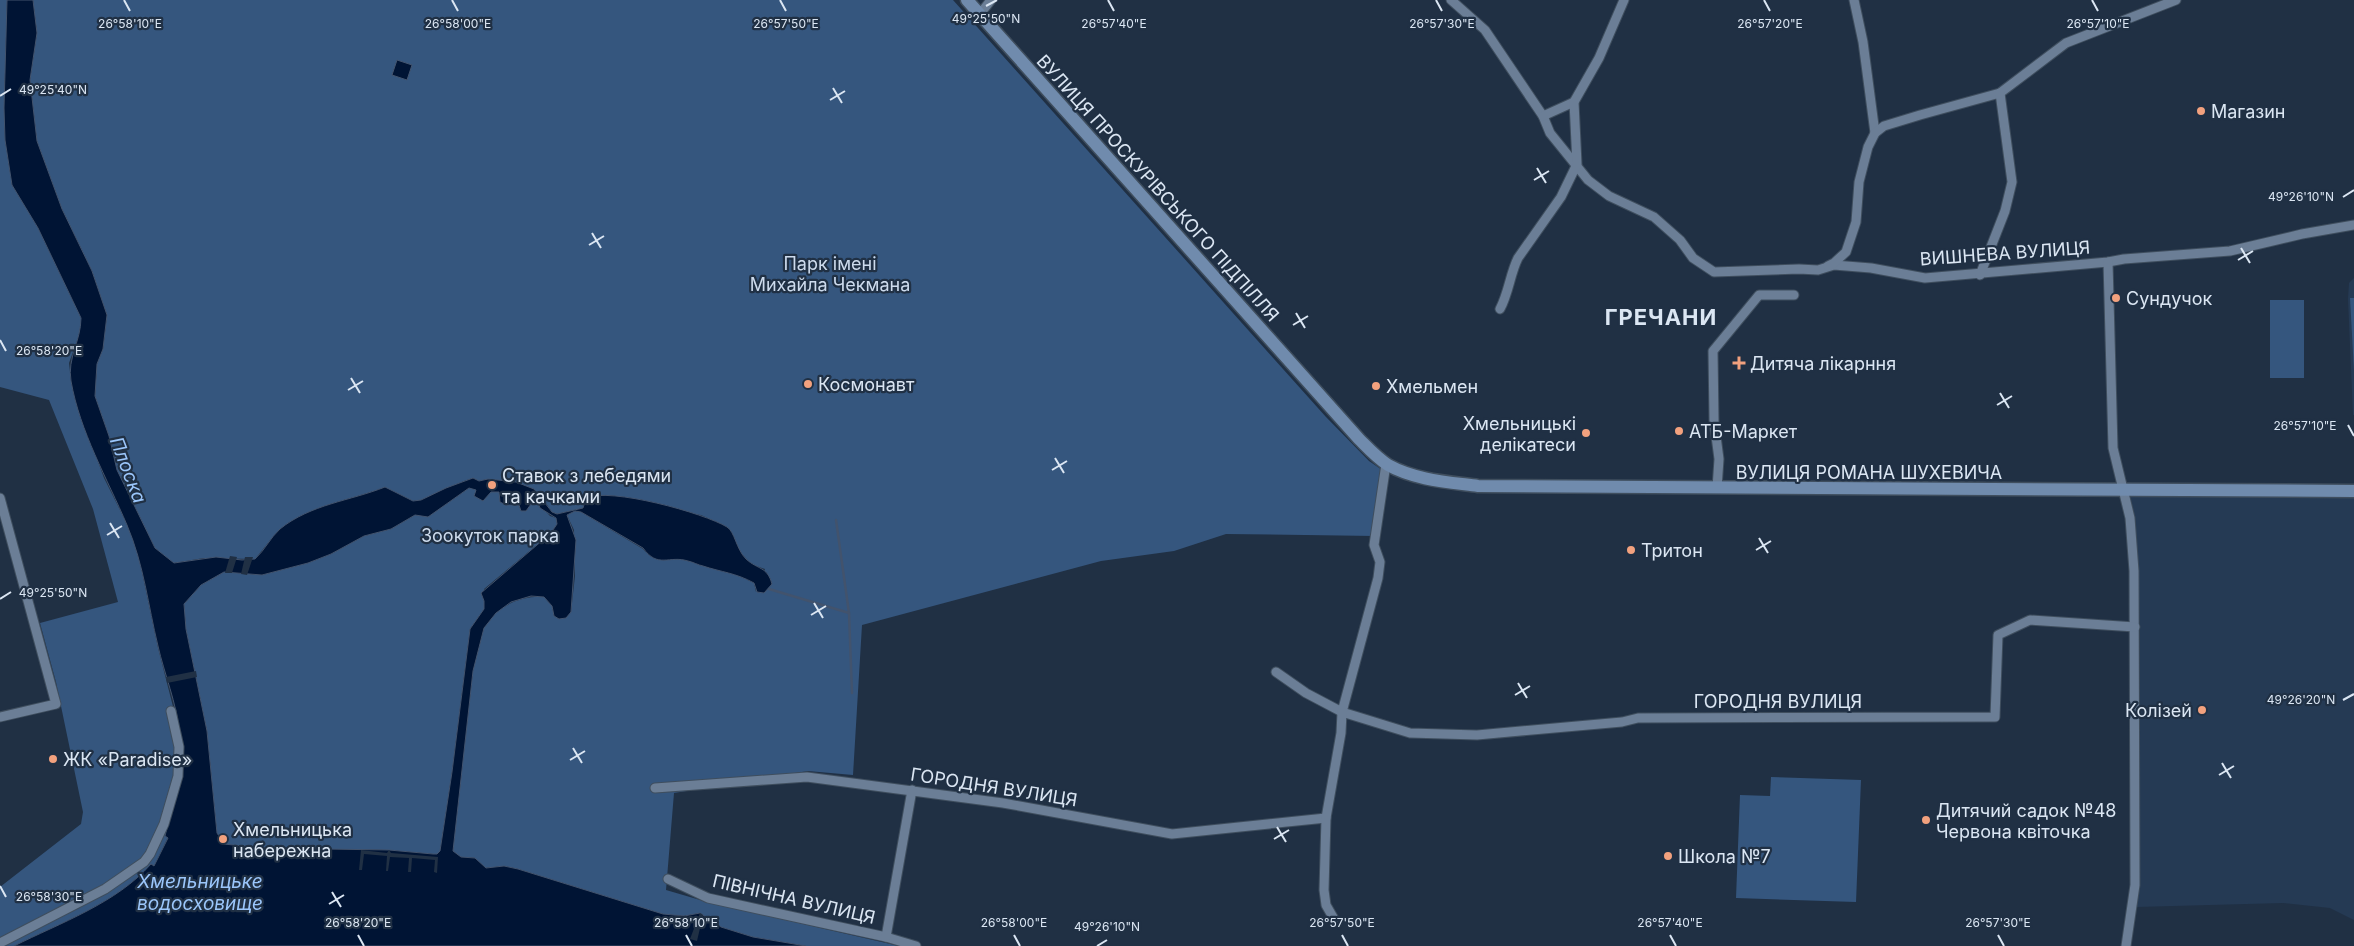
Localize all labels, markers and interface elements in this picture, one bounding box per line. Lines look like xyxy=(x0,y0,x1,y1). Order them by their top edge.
text: 49°25'50"N xyxy=(952,11,1020,26)
text: 26°58'10"E xyxy=(98,16,162,31)
text: 26°58'00"E xyxy=(425,16,491,31)
text: 26°57'50"E xyxy=(753,16,819,31)
text: 26°57'40"E xyxy=(1081,16,1147,31)
text: 26°57'30"E xyxy=(1409,16,1475,31)
text: 26°57'20"E xyxy=(1737,16,1803,31)
text: 26°57'10"E xyxy=(2066,16,2130,31)
street label: ВУЛИЦЯ ПРОСКУРІВСЬКОГО ПІДПІЛЛЯ xyxy=(1033,50,1283,326)
text: 49°25'40"N xyxy=(19,82,87,97)
place label: Магазин xyxy=(2211,101,2286,122)
marker: Магазин xyxy=(2195,105,2207,117)
text: 49°26'10"N xyxy=(2268,189,2334,204)
street label: ВИШНЕВА ВУЛИЦЯ xyxy=(1919,237,2091,269)
park label: Парк імені Михайла Чекмана xyxy=(750,253,910,295)
place label: Сундучок xyxy=(2126,288,2212,309)
marker: Сундучок xyxy=(2110,292,2122,304)
district label: ГРЕЧАНИ xyxy=(1605,304,1717,330)
text: 26°58'20"E xyxy=(16,343,82,358)
place label: Дитяча лікарння xyxy=(1750,353,1896,374)
marker: Дитяча лікарння xyxy=(1732,356,1746,370)
place label: Космонавт xyxy=(818,374,915,395)
place label: Хмельмен xyxy=(1386,376,1478,397)
marker: Космонавт xyxy=(802,378,814,390)
marker: Хмельмен xyxy=(1370,380,1382,392)
place label: Хмельницькі делікатеси xyxy=(1463,413,1576,455)
text: 26°57'10"E xyxy=(2273,418,2337,433)
place label: АТБ-Маркет xyxy=(1689,421,1798,442)
marker: АТБ-Маркет xyxy=(1673,425,1685,437)
marker: Хмельницькі делікатеси xyxy=(1580,427,1592,439)
water label: Плоска xyxy=(105,434,151,507)
street label: ВУЛИЦЯ РОМАНА ШУХЕВИЧА xyxy=(1736,462,2002,483)
place label: Ставок з лебедями та качками xyxy=(502,465,671,507)
marker: Ставок з лебедями та качками xyxy=(486,479,498,491)
park label: Зоокуток парка xyxy=(421,525,559,546)
place label: Тритон xyxy=(1641,540,1703,561)
marker: Тритон xyxy=(1625,544,1637,556)
text: 49°25'50"N xyxy=(19,585,87,600)
street label: ГОРОДНЯ ВУЛИЦЯ xyxy=(1694,691,1862,712)
text: 49°26'20"N xyxy=(2267,692,2335,707)
place label: Колізей xyxy=(2125,700,2192,721)
marker: Колізей xyxy=(2196,704,2208,716)
place label: ЖК «Paradise» xyxy=(63,749,192,770)
marker: ЖК «Paradise» xyxy=(47,753,59,765)
street label: ГОРОДНЯ ВУЛИЦЯ xyxy=(909,763,1079,811)
place label: Дитячий садок №48 Червона квіточка xyxy=(1936,800,2116,842)
marker: Дитячий садок №48 Червона квіточка xyxy=(1920,814,1932,826)
place label: Хмельницька набережна xyxy=(233,819,352,861)
marker: Хмельницька набережна xyxy=(217,833,229,845)
place label: Школа №7 xyxy=(1678,846,1771,867)
marker: Школа №7 xyxy=(1662,850,1674,862)
water label: Хмельницьке водосховище xyxy=(136,870,263,915)
street label: ПІВНІЧНА ВУЛИЦЯ xyxy=(711,870,877,928)
text: 26°58'30"E xyxy=(16,889,82,904)
text: 26°58'20"E xyxy=(325,915,391,930)
text: 26°58'10"E xyxy=(654,915,718,930)
text: 26°58'00"E xyxy=(981,915,1047,930)
text: 26°57'50"E xyxy=(1309,915,1375,930)
text: 26°57'40"E xyxy=(1637,915,1703,930)
text: 26°57'30"E xyxy=(1965,915,2031,930)
text: 49°26'10"N xyxy=(1074,919,1140,934)

